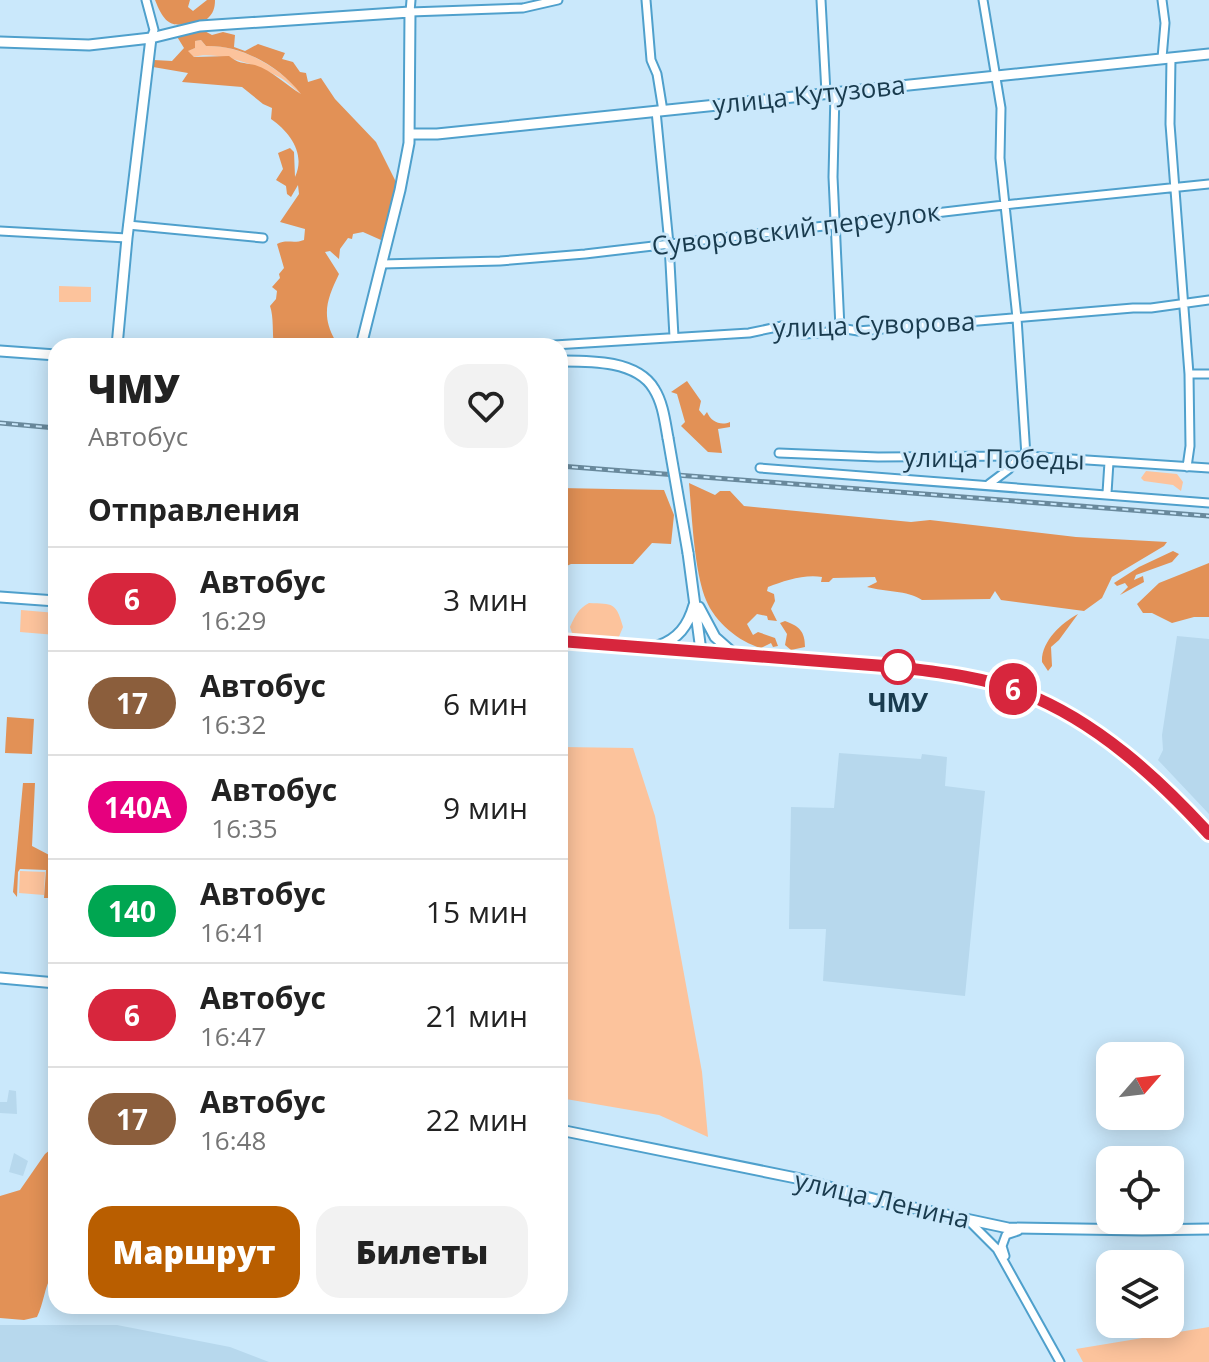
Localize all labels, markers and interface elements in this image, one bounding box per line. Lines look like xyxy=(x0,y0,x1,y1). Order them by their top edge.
street label: улица Кутузова xyxy=(711,66,907,122)
street label: Суворовский переулок xyxy=(650,192,943,264)
street label: улица Суворова xyxy=(772,302,976,346)
text: ЧМУ xyxy=(88,362,179,414)
button: heart xyxy=(444,364,528,448)
text: Автобус xyxy=(88,418,188,454)
street label: улица Победы xyxy=(903,438,1085,478)
text: Отправления xyxy=(88,489,300,530)
text: Автобус xyxy=(200,561,326,602)
text: 3 мин xyxy=(443,579,528,620)
text: 6 xyxy=(124,580,140,618)
text: 16:29 xyxy=(200,602,266,638)
marker: ЧМУ xyxy=(881,650,915,684)
line badge: 6 xyxy=(987,663,1039,715)
text: Автобус xyxy=(200,665,326,706)
text: 6 xyxy=(1005,670,1021,708)
text: 6 мин xyxy=(443,683,528,724)
text: 17 xyxy=(116,684,148,722)
place label: ЧМУ xyxy=(868,684,929,720)
text: 16:32 xyxy=(200,706,266,742)
text: Автобус xyxy=(211,769,337,810)
text: 9 мин xyxy=(443,787,528,828)
text: 140А xyxy=(104,788,171,826)
text: 16:35 xyxy=(211,810,278,846)
text: Автобус xyxy=(200,873,326,914)
text: 15 мин xyxy=(426,891,528,932)
text: 140 xyxy=(108,892,156,930)
text: 16:41 xyxy=(200,914,266,950)
text: Автобус xyxy=(200,977,326,1018)
text: 21 мин xyxy=(426,995,528,1036)
text: 6 xyxy=(124,996,140,1034)
text: 16:47 xyxy=(200,1018,266,1054)
north arrow xyxy=(1096,1042,1184,1130)
map controls xyxy=(1096,1042,1184,1338)
text: Автобус xyxy=(200,1081,326,1122)
text: 22 мин xyxy=(426,1099,528,1140)
text: 17 xyxy=(116,1100,148,1138)
text: 16:48 xyxy=(200,1122,266,1158)
button: locate xyxy=(1096,1146,1184,1234)
street label: улица Ленина xyxy=(791,1161,973,1237)
button: Маршрут xyxy=(88,1206,300,1298)
button: Билеты xyxy=(316,1206,528,1298)
button: layers xyxy=(1096,1250,1184,1338)

